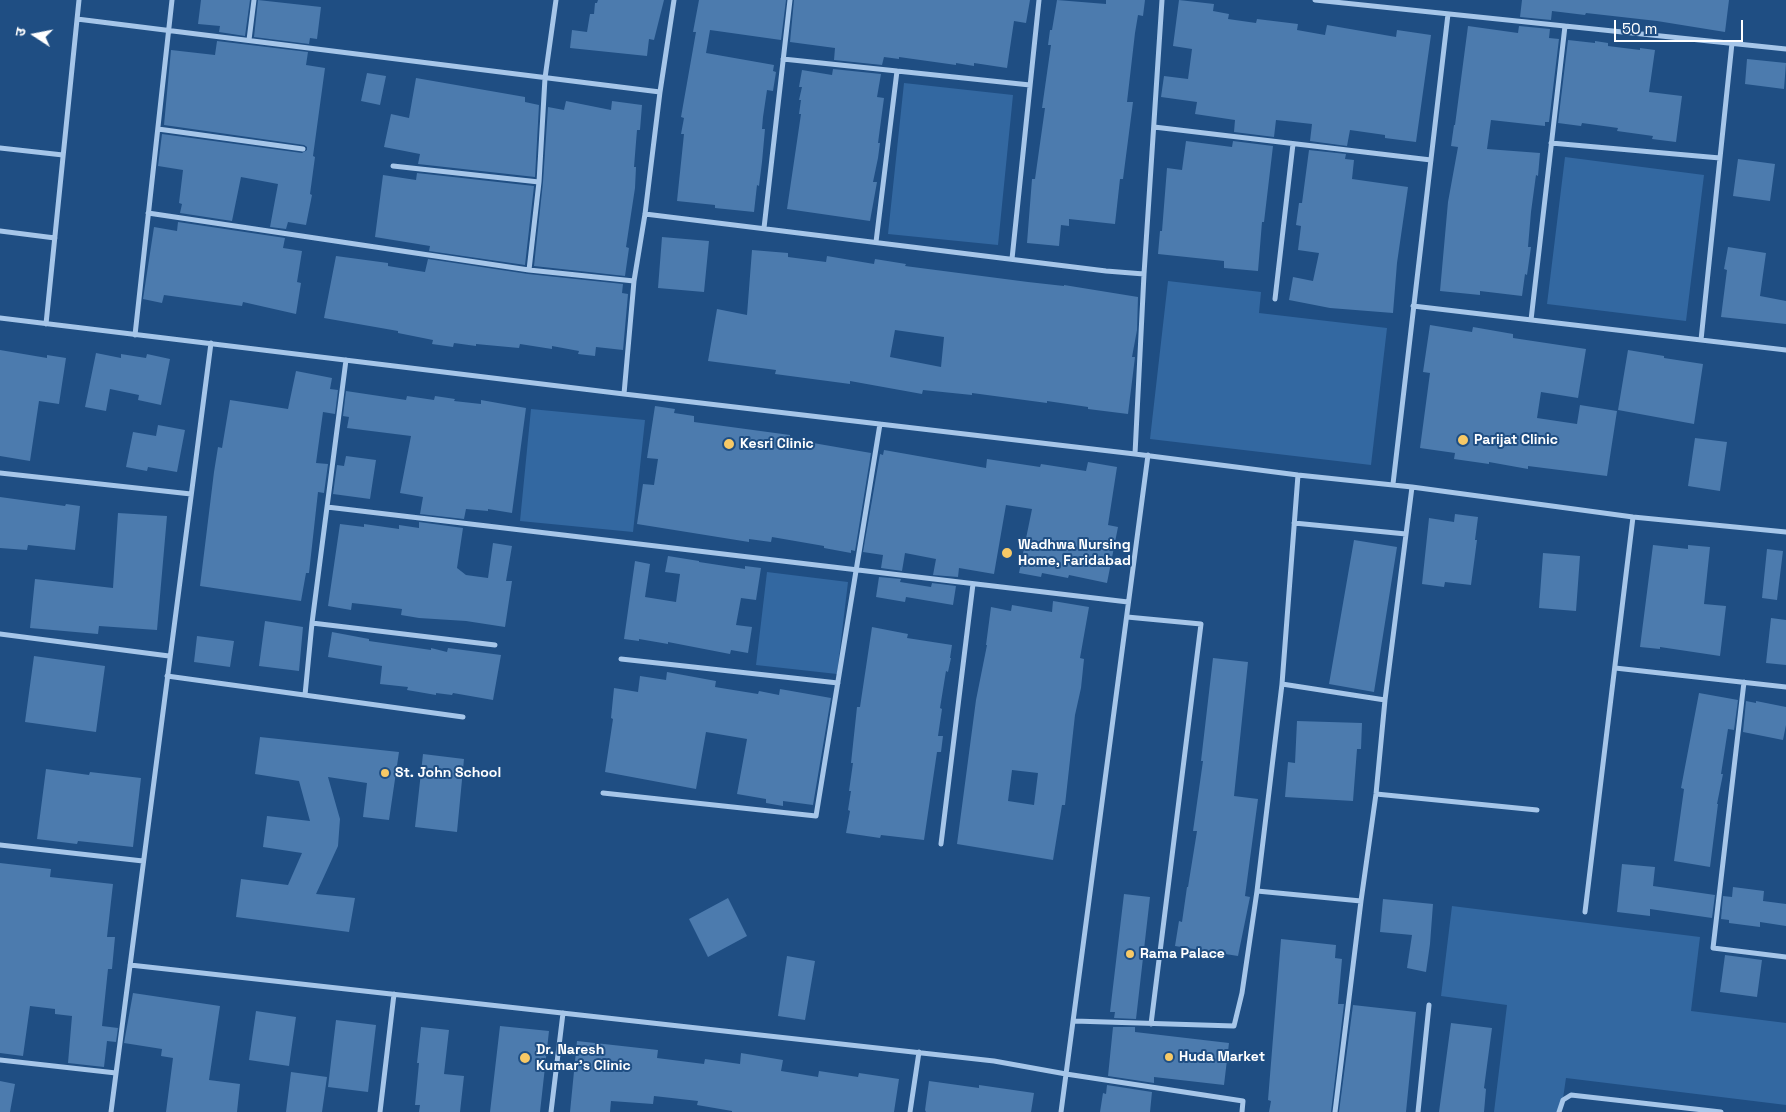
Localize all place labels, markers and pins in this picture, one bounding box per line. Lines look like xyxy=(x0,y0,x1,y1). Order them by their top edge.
place label: Parijat Clinic xyxy=(1474,432,1558,448)
marker: Parijat Clinic xyxy=(1456,433,1470,447)
place label: Kesri Clinic xyxy=(740,436,814,452)
marker: Kesri Clinic xyxy=(722,437,736,451)
place label: Wadhwa Nursing Home, Faridabad xyxy=(1018,537,1131,570)
marker: Wadhwa Nursing Home, Faridabad xyxy=(1000,546,1014,560)
place label: St. John School xyxy=(395,765,501,781)
marker: St. John School xyxy=(379,767,391,779)
place label: Rama Palace xyxy=(1140,946,1225,962)
marker: Rama Palace xyxy=(1124,948,1136,960)
place label: Dr. Naresh Kumar's Clinic xyxy=(536,1042,631,1074)
place label: Huda Market xyxy=(1179,1049,1265,1065)
marker: Dr. Naresh Kumar's Clinic xyxy=(518,1051,532,1065)
marker: Huda Market xyxy=(1163,1051,1175,1063)

